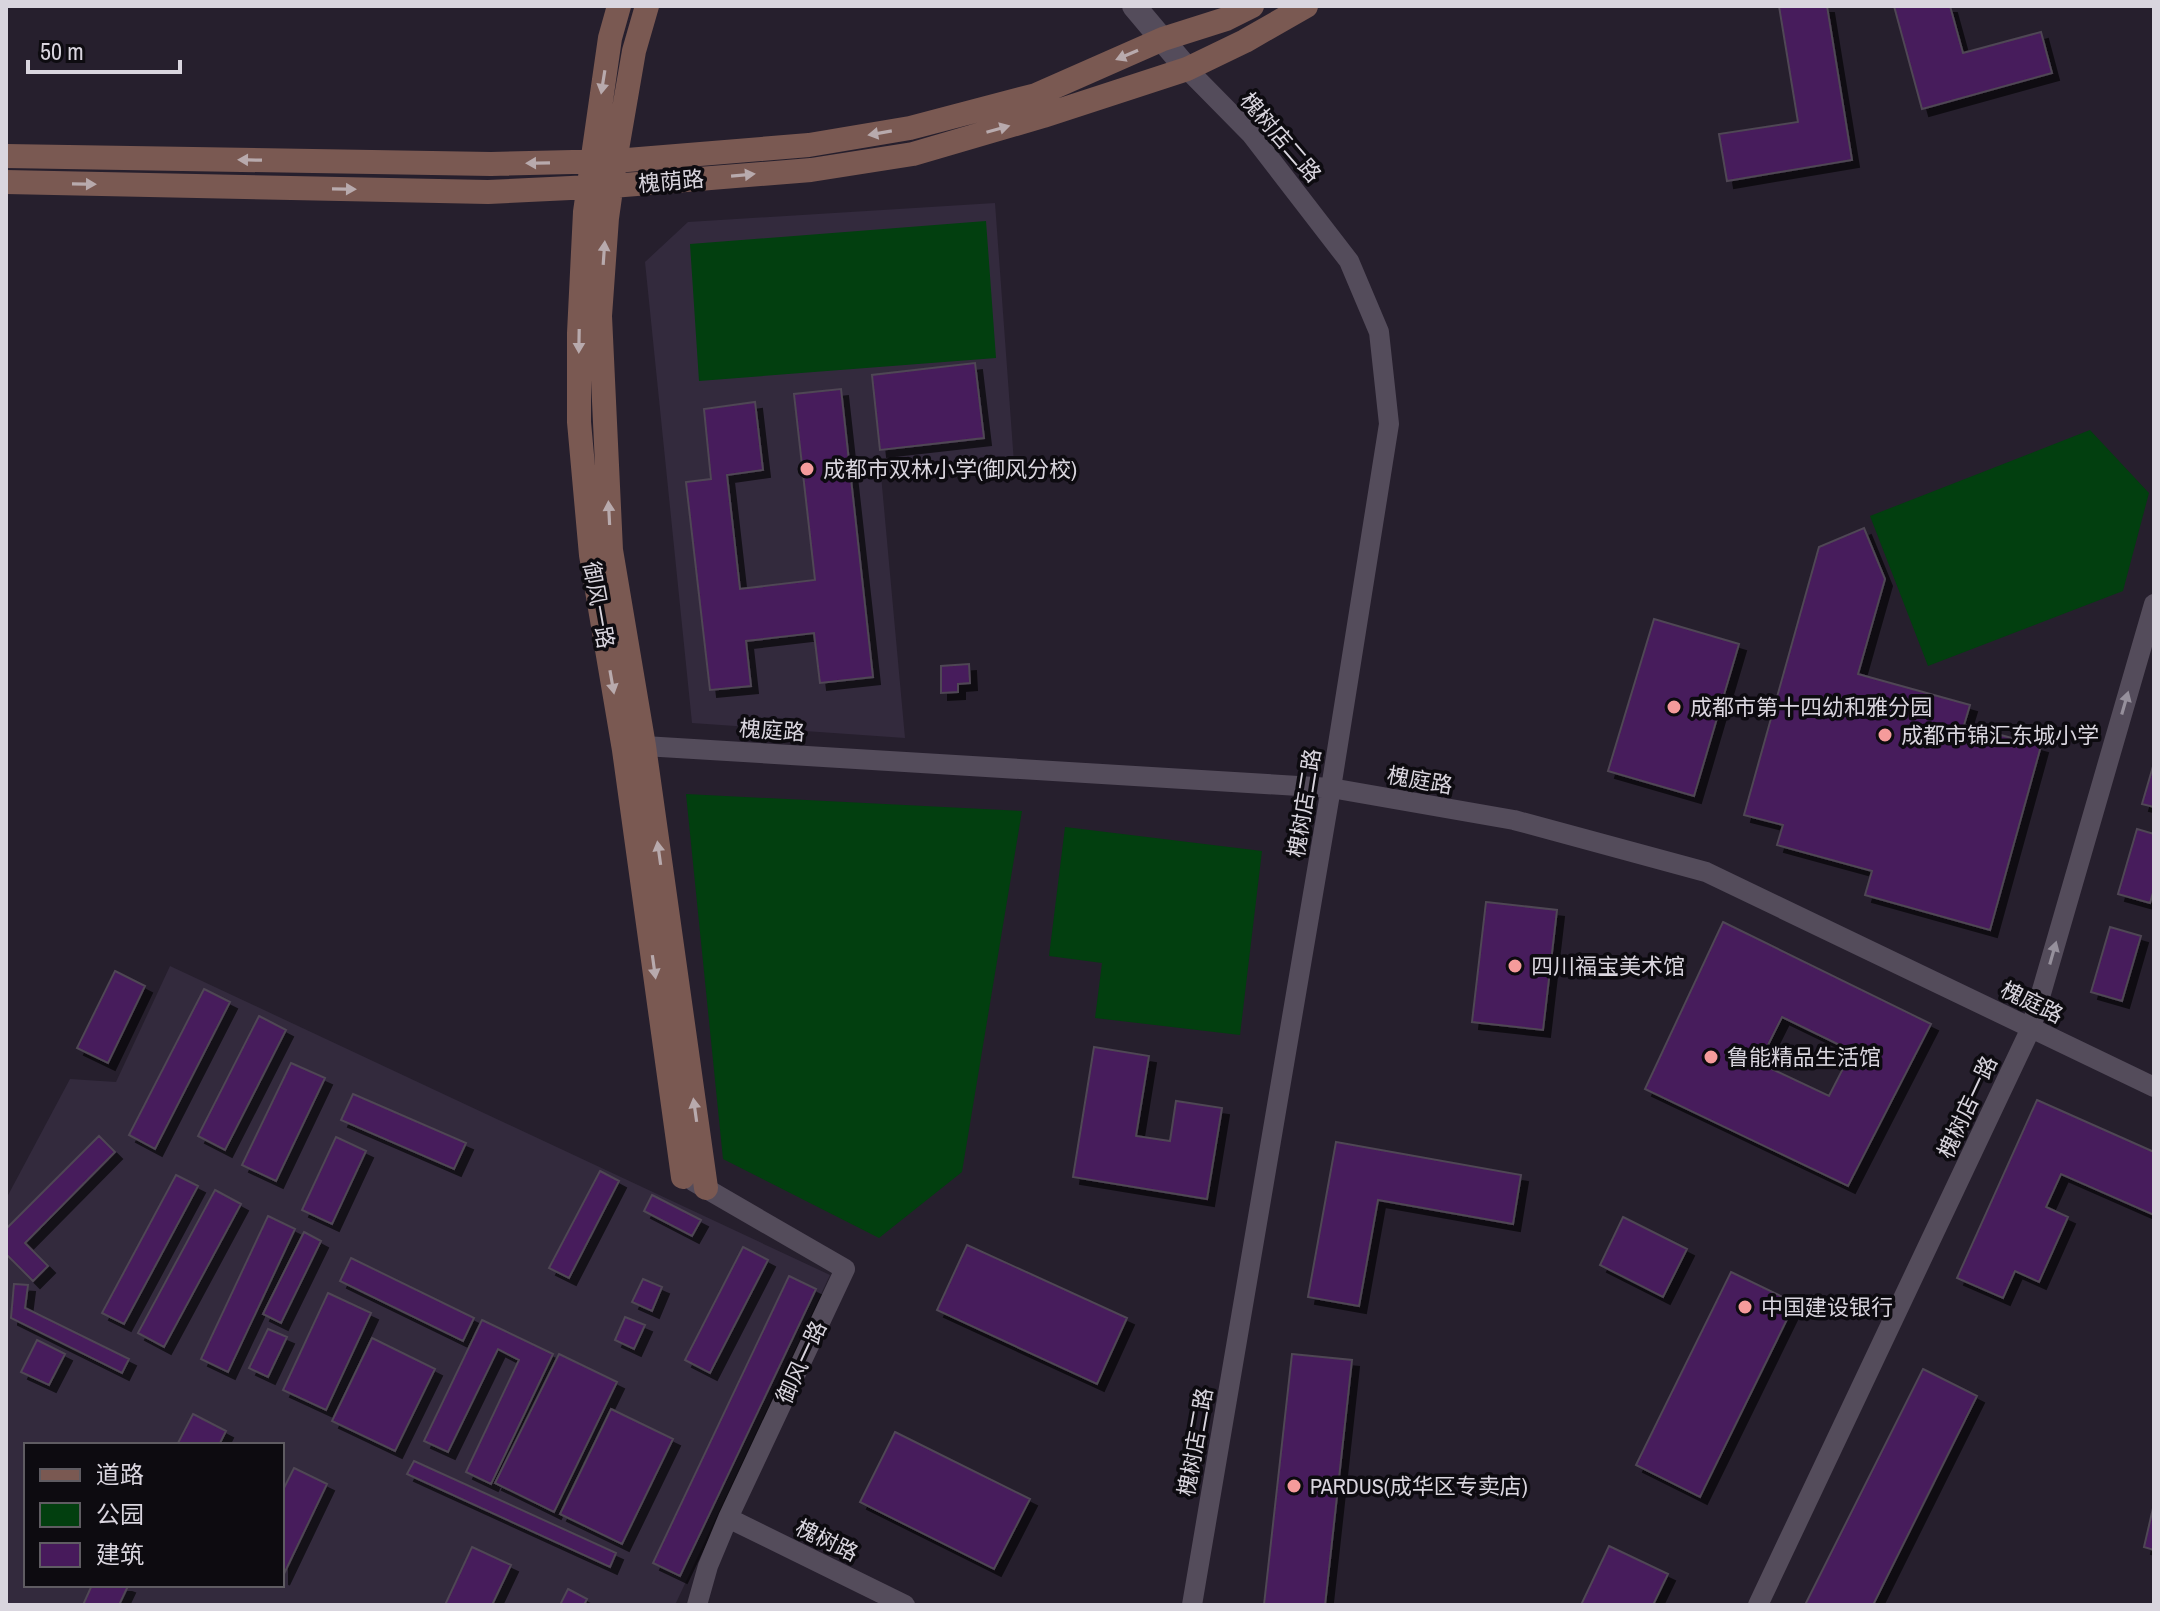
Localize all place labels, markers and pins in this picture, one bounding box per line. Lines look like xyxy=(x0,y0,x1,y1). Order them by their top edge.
place label: 成都市双林小学(御风分校) xyxy=(823,454,1077,484)
marker: 成都市双林小学(御风分校) xyxy=(798,460,816,478)
place label: 成都市第十四幼和雅分园 xyxy=(1690,692,1932,722)
marker: 成都市第十四幼和雅分园 xyxy=(1665,698,1683,716)
place label: 成都市锦汇东城小学 xyxy=(1901,720,2099,750)
marker: 成都市锦汇东城小学 xyxy=(1876,726,1894,744)
place label: 四川福宝美术馆 xyxy=(1531,951,1685,981)
marker: 四川福宝美术馆 xyxy=(1506,957,1524,975)
place label: 鲁能精品生活馆 xyxy=(1727,1042,1881,1072)
marker: 鲁能精品生活馆 xyxy=(1702,1048,1720,1066)
place label: 中国建设银行 xyxy=(1761,1292,1893,1322)
marker: 中国建设银行 xyxy=(1736,1298,1754,1316)
place label: PARDUS(成华区专卖店) xyxy=(1310,1471,1528,1501)
marker: PARDUS(成华区专卖店) xyxy=(1285,1477,1303,1495)

